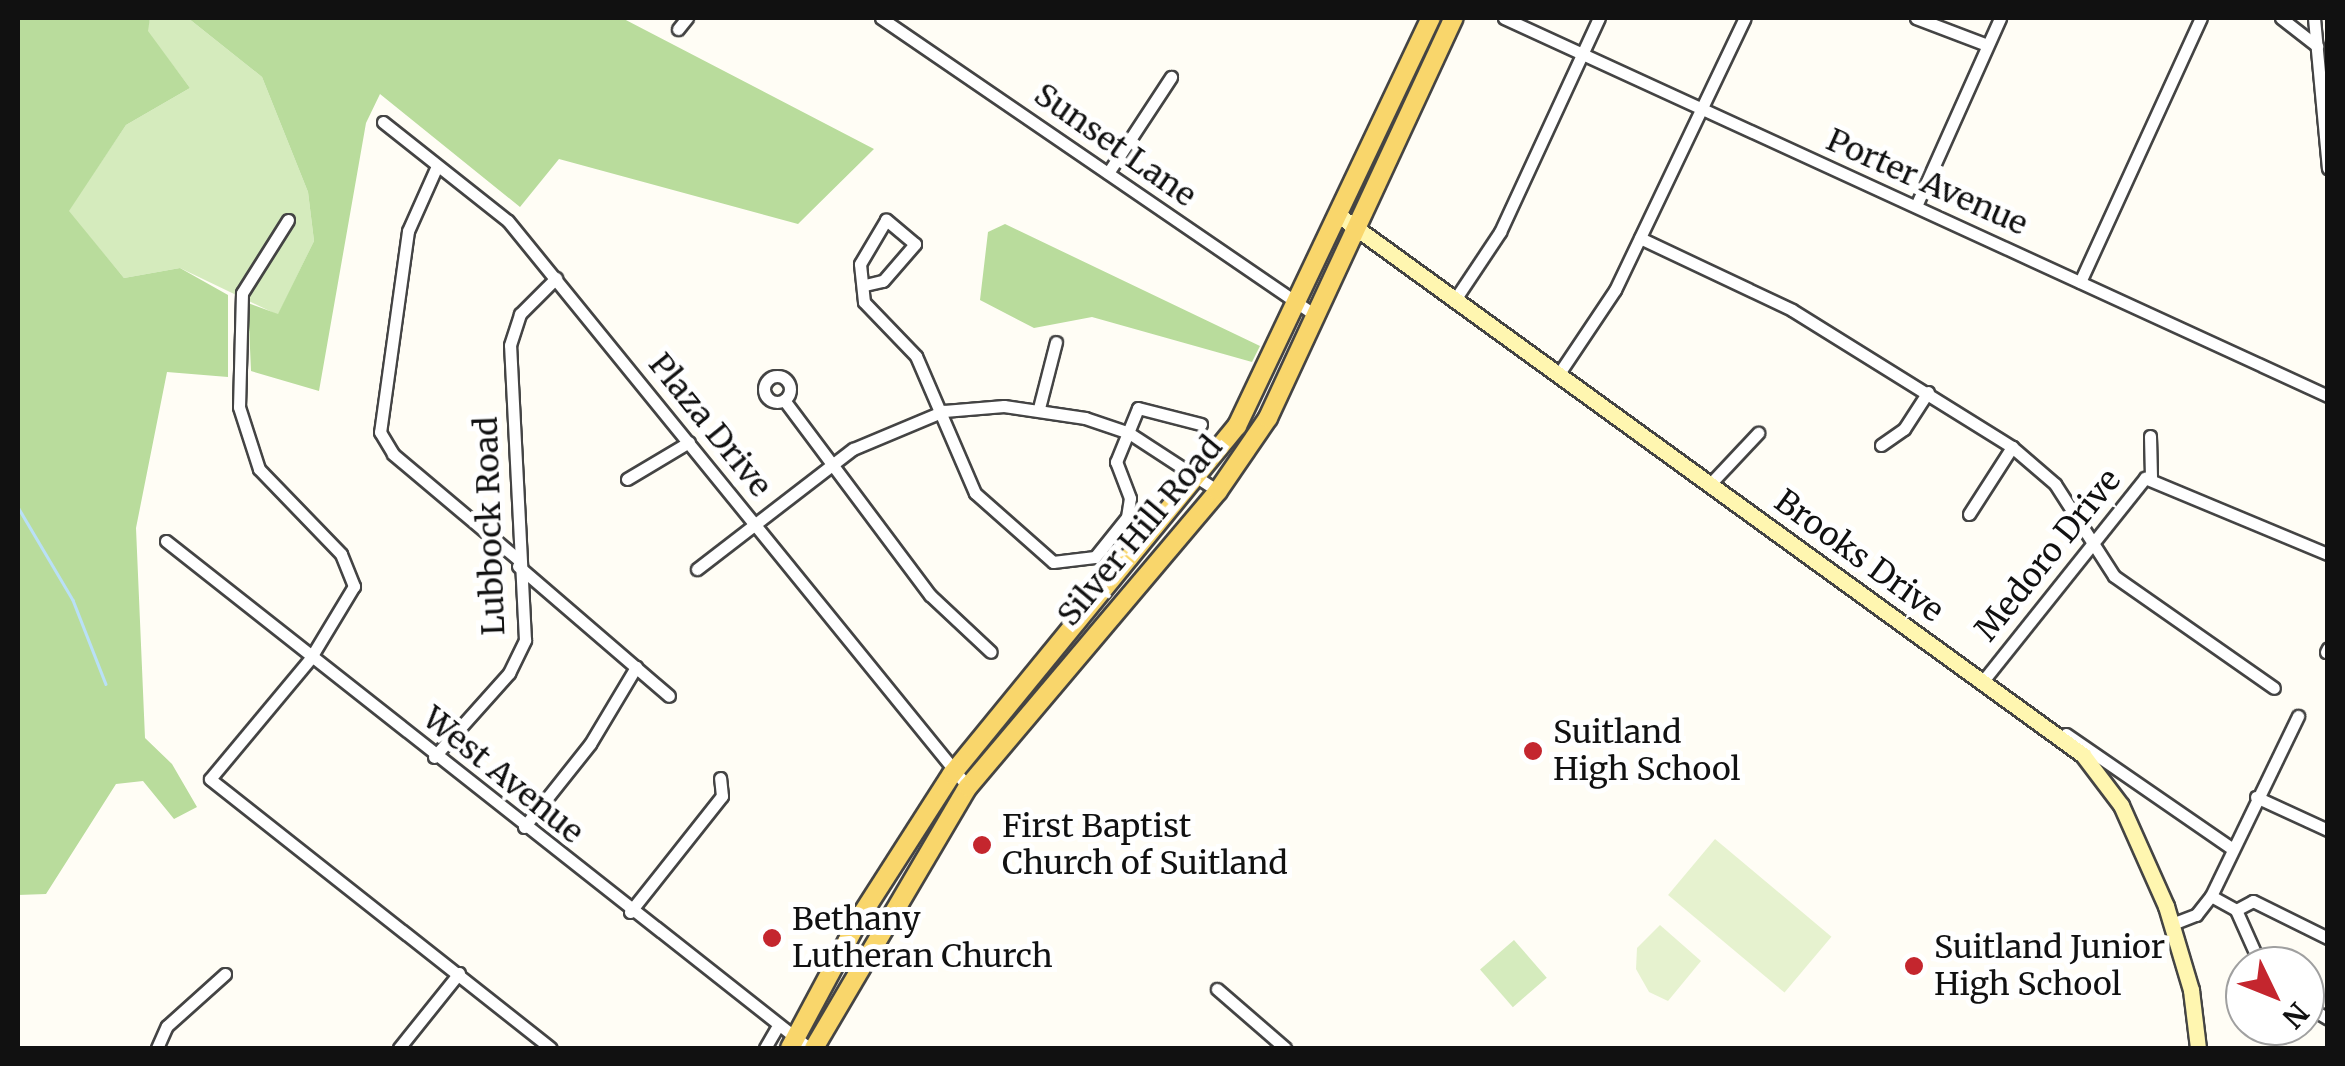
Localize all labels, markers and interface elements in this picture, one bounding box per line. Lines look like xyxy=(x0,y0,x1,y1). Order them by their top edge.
street label: Sunset Lane xyxy=(1027,75,1203,215)
street label: Porter Avenue xyxy=(1821,121,2033,243)
street label: Plaza Drive xyxy=(641,346,779,504)
street label: Lubbock Road xyxy=(467,416,513,636)
street label: Silver Hill Road xyxy=(1049,428,1231,634)
street label: Medoro Drive xyxy=(1967,462,2129,648)
street label: Brooks Drive xyxy=(1767,482,1951,630)
street label: West Avenue xyxy=(415,699,591,851)
place label: Suitland High School xyxy=(1553,714,1740,789)
marker: Suitland High School xyxy=(1522,740,1544,762)
place label: First Baptist Church of Suitland xyxy=(1002,808,1288,883)
marker: First Baptist Church of Suitland xyxy=(971,834,993,856)
place label: Bethany Lutheran Church xyxy=(792,901,1053,976)
marker: Bethany Lutheran Church xyxy=(761,927,783,949)
place label: Suitland Junior High School xyxy=(1934,929,2165,1004)
north arrow xyxy=(2225,946,2325,1046)
marker: Suitland Junior High School xyxy=(1903,955,1925,977)
text: N xyxy=(2275,995,2316,1035)

